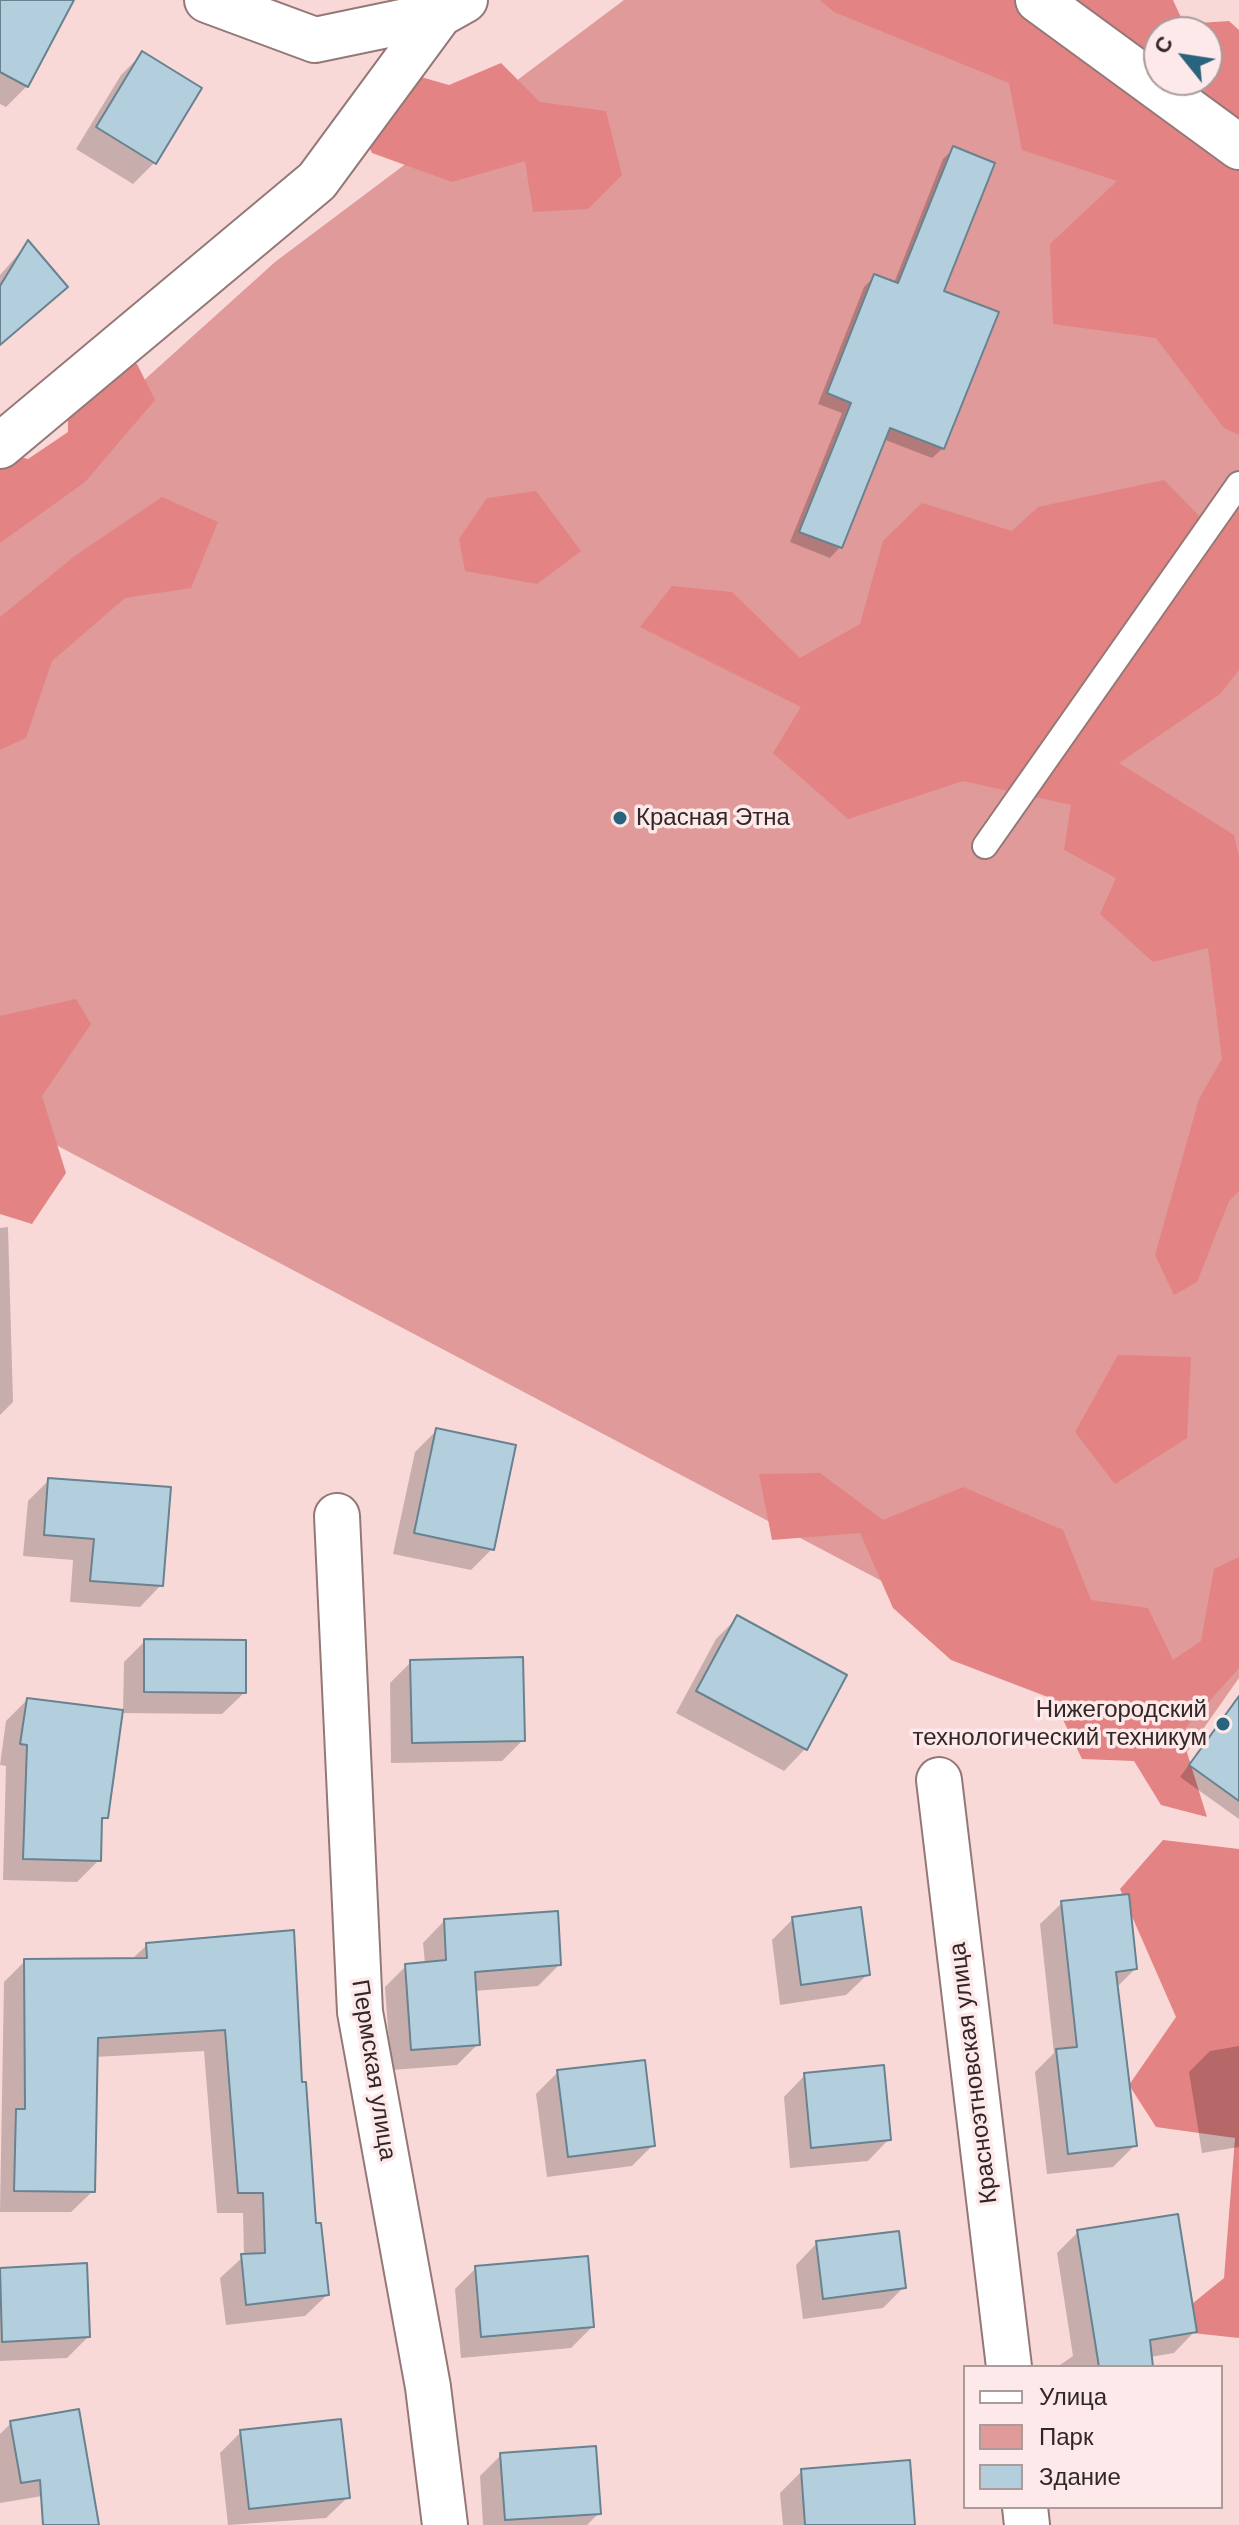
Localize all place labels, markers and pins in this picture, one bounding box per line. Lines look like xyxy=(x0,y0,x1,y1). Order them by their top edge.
place label: Красная Этна xyxy=(636,804,790,832)
marker: Красная Этна xyxy=(611,809,629,827)
place label: Нижегородский технологический техникум xyxy=(913,1696,1207,1752)
marker: Нижегородский технологический техникум xyxy=(1214,1715,1232,1733)

